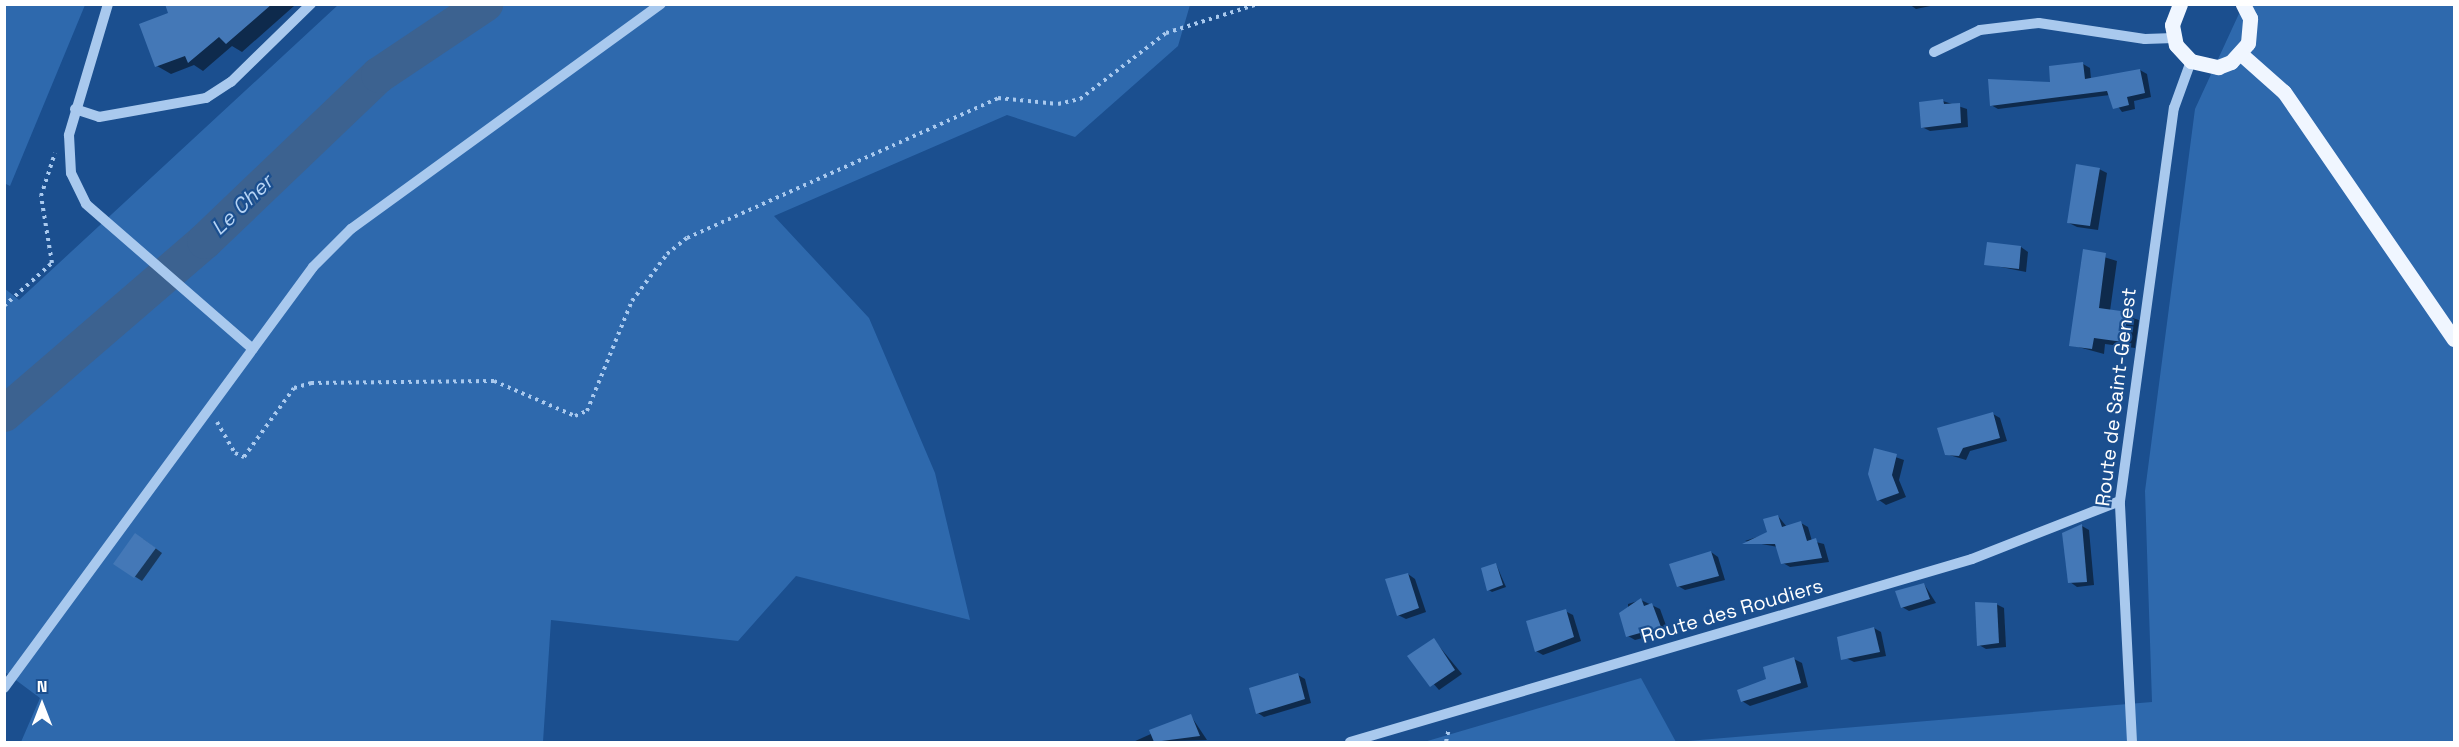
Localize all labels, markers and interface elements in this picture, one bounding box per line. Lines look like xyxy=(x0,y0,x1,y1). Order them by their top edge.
water label: Le Cher xyxy=(206,170,278,240)
street label: Route de Saint-Genest xyxy=(2091,286,2141,508)
street label: Route des Roudiers xyxy=(1638,574,1826,648)
north arrow xyxy=(12,675,72,735)
text: N xyxy=(37,676,47,697)

